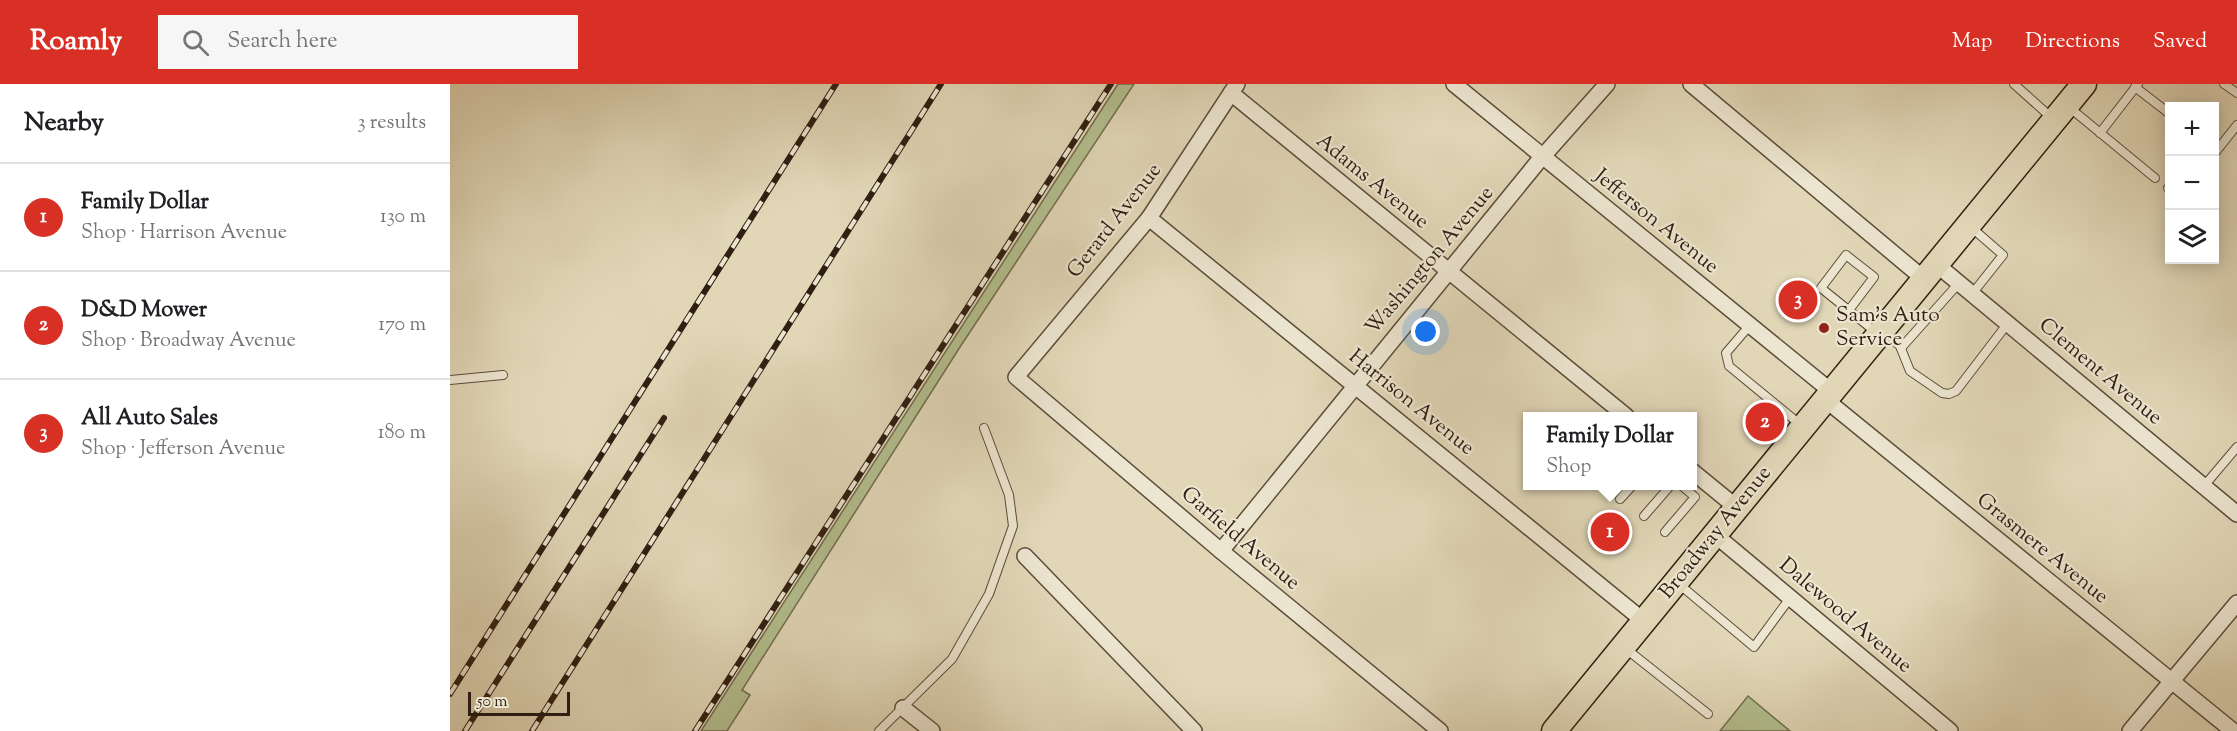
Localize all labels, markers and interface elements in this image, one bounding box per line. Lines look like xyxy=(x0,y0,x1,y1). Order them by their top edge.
search box xyxy=(158,15,578,69)
text: Roamly xyxy=(30,22,122,62)
icon: search xyxy=(179,26,212,59)
text: Search here xyxy=(227,26,338,58)
text: Map xyxy=(1952,27,1992,57)
text: Directions xyxy=(2025,27,2120,57)
text: Saved xyxy=(2153,27,2207,57)
map controls xyxy=(2165,102,2219,264)
button: + xyxy=(2165,102,2219,156)
text: Nearby xyxy=(24,105,104,142)
text: 3 results xyxy=(357,109,426,138)
street label: Adams Avenue xyxy=(1309,127,1435,237)
button: − xyxy=(2165,156,2219,210)
street label: Gerard Avenue xyxy=(1061,157,1169,285)
street label: Jefferson Avenue xyxy=(1586,162,1725,282)
street label: Washington Avenue xyxy=(1359,180,1501,342)
text: Family Dollar xyxy=(81,187,209,219)
text: 1 xyxy=(40,203,47,232)
text: 130 m xyxy=(380,203,426,232)
button: layers xyxy=(2165,210,2219,264)
text: Shop · Harrison Avenue xyxy=(81,219,287,248)
pin: 3 xyxy=(1778,278,1818,322)
text: D&D Mower xyxy=(81,295,207,327)
place label: Sam's Auto Service xyxy=(1836,301,1940,355)
text: 2 xyxy=(39,311,48,340)
text: 170 m xyxy=(378,311,426,340)
street label: Clement Avenue xyxy=(2032,311,2168,433)
your location xyxy=(1411,317,1440,346)
marker: Sam's Auto Service xyxy=(1817,321,1831,335)
text: Shop · Broadway Avenue xyxy=(81,327,296,356)
street label: Harrison Avenue xyxy=(1342,343,1480,463)
pin: 2 xyxy=(1746,400,1784,444)
text: All Auto Sales xyxy=(81,403,218,435)
popup xyxy=(1523,412,1697,490)
text: 3 xyxy=(39,419,48,448)
text: 180 m xyxy=(378,419,426,448)
text: Family Dollar xyxy=(1546,421,1674,453)
text: Shop · Jefferson Avenue xyxy=(81,435,285,464)
text: Shop xyxy=(1546,453,1591,482)
street label: Broadway Avenue xyxy=(1653,460,1779,606)
street label: Garfield Avenue xyxy=(1174,480,1306,598)
street label: Grasmere Avenue xyxy=(1970,486,2114,612)
pin: 1 xyxy=(1590,510,1630,554)
street label: Dalewood Avenue xyxy=(1772,551,1918,681)
scale bar xyxy=(468,689,570,716)
text: 50 m xyxy=(477,691,508,714)

